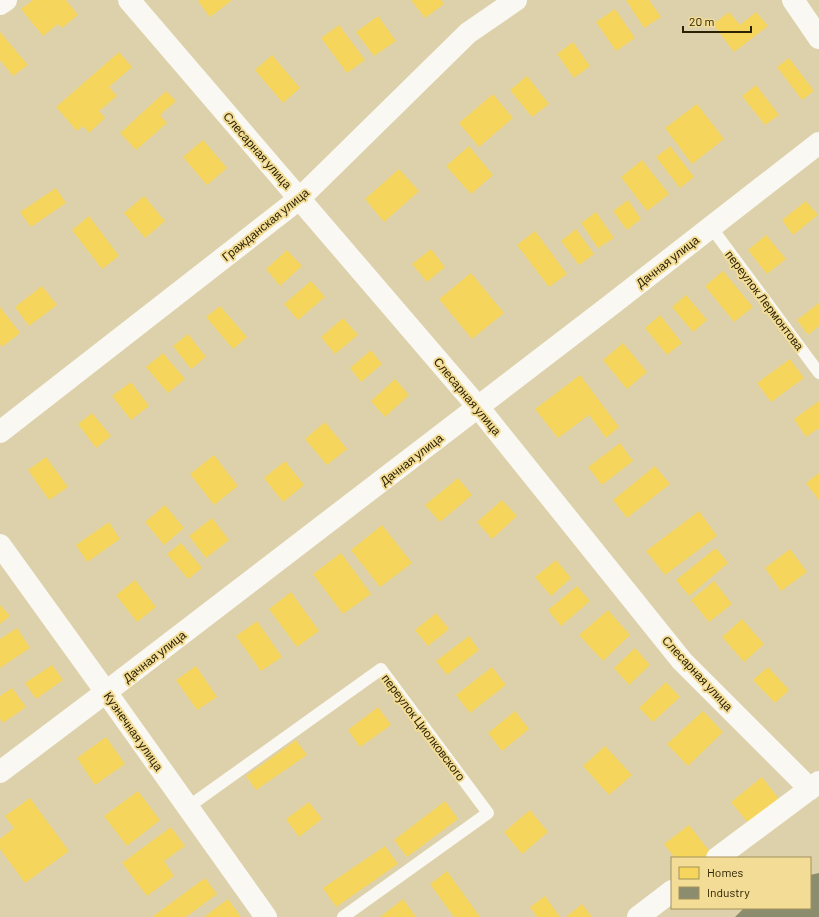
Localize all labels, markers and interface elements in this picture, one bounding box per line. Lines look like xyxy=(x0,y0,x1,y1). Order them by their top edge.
scale bar xyxy=(683,8,751,34)
text: 20 m xyxy=(689,14,715,28)
street label: Слесарная улица xyxy=(220,109,295,192)
street label: Гражданская улица xyxy=(219,185,312,264)
street label: Дачная улица xyxy=(633,232,702,291)
street label: переулок Лермонтова xyxy=(722,247,807,354)
street label: Слесарная улица xyxy=(431,354,505,438)
street label: Дачная улица xyxy=(377,430,446,489)
street label: Дачная улица xyxy=(120,627,189,686)
street label: Слесарная улица xyxy=(659,633,736,714)
street label: переулок Циолковского xyxy=(379,671,469,784)
street label: Кузнечная улица xyxy=(101,689,167,774)
legend xyxy=(671,857,811,909)
text: Homes xyxy=(707,865,744,879)
text: Industry xyxy=(707,885,750,899)

